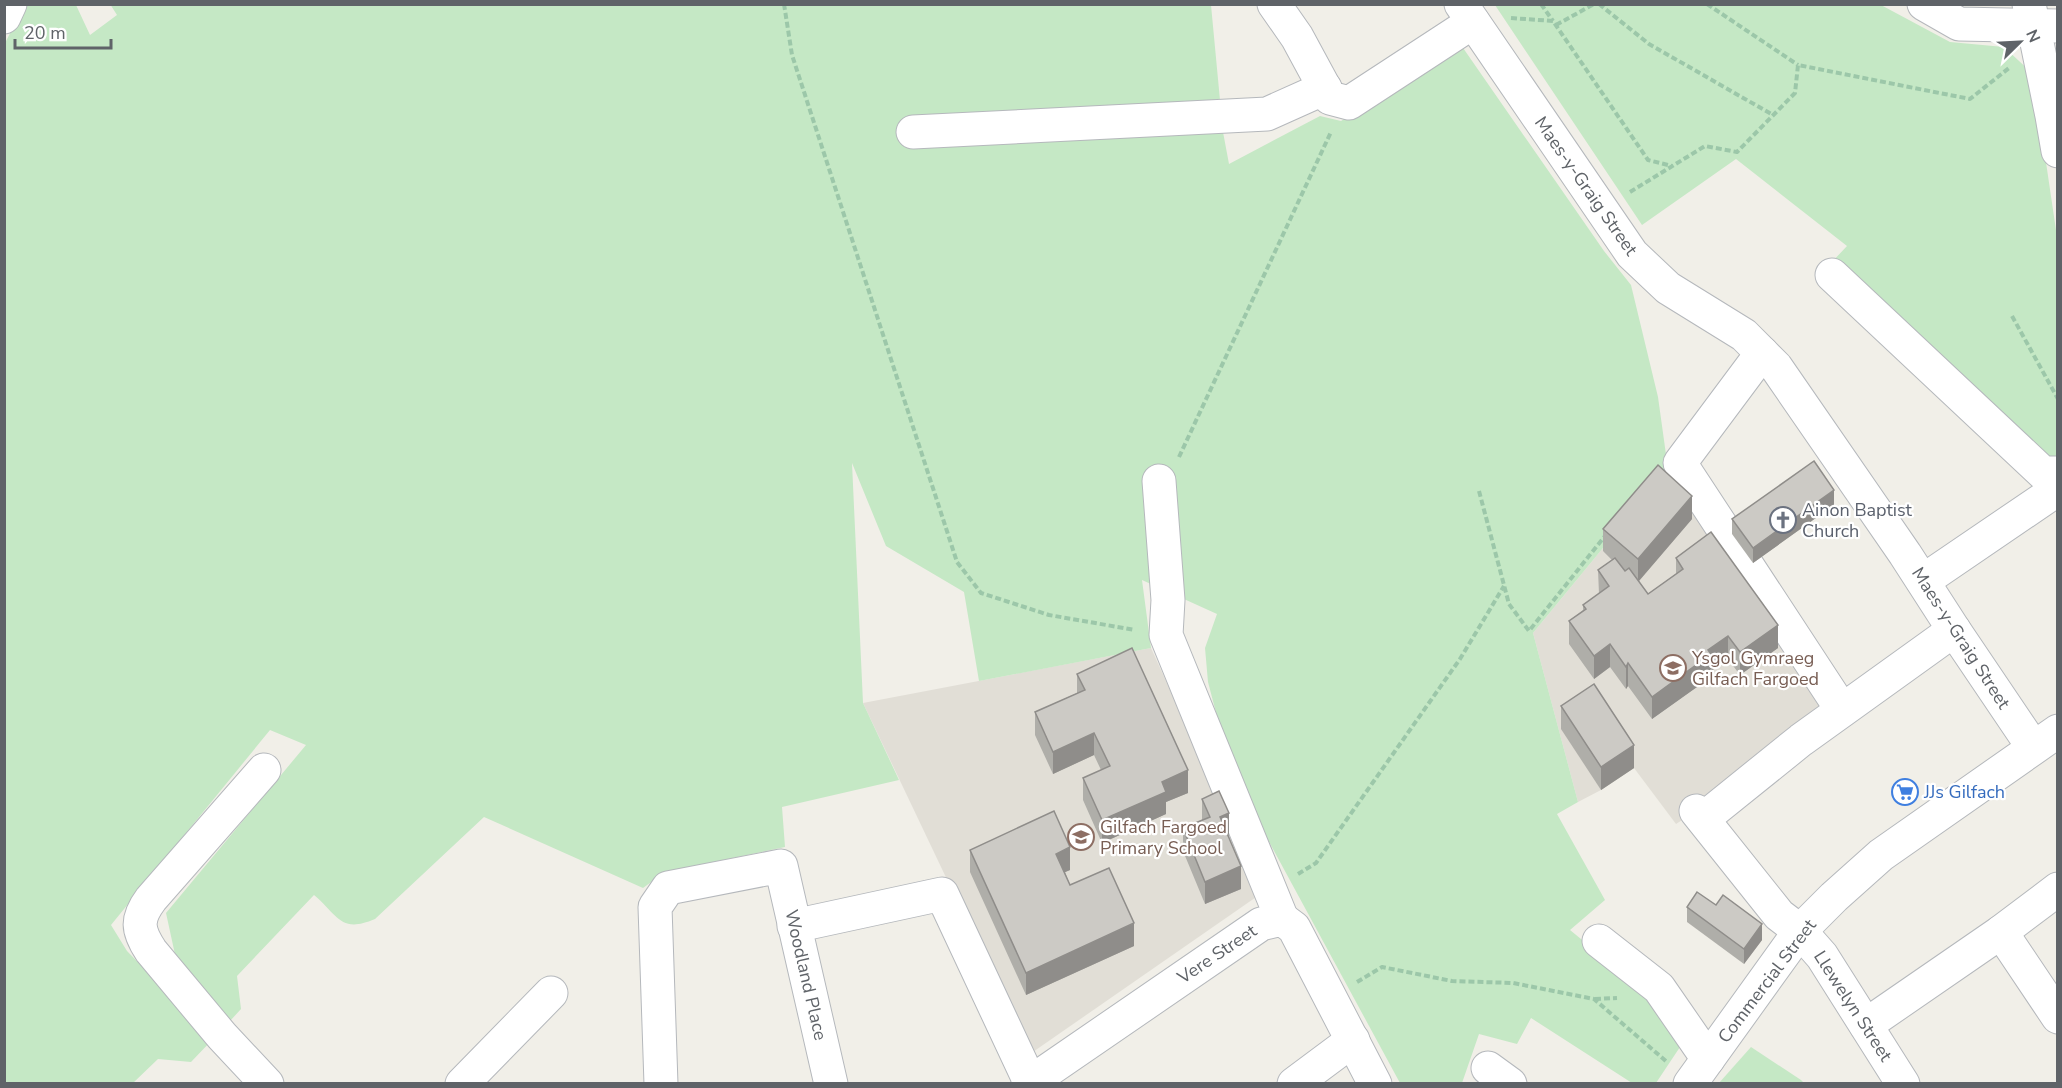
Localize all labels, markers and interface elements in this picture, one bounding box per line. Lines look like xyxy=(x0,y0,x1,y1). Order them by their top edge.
scale bar xyxy=(15,12,111,50)
north arrow xyxy=(1990,12,2050,72)
text: 20 m xyxy=(24,21,66,45)
text: N xyxy=(2020,26,2045,46)
street label: Maes-y-Graig Street xyxy=(1529,112,1643,261)
place label: Ainon Baptist Church xyxy=(1802,498,1913,543)
church icon: Ainon Baptist Church xyxy=(1768,505,1798,535)
street label: Maes-y-Graig Street xyxy=(1906,563,2016,714)
place label: Ysgol Gymraeg Gilfach Fargoed xyxy=(1691,646,1819,691)
school or university icon: Ysgol Gymraeg Gilfach Fargoed xyxy=(1658,653,1688,683)
supermarket icon: JJs Gilfach xyxy=(1890,777,1920,807)
place label: JJs Gilfach xyxy=(1923,780,2005,804)
place label: Gilfach Fargoed Primary School xyxy=(1100,815,1227,860)
school or university icon: Gilfach Fargoed Primary School xyxy=(1066,822,1096,852)
street label: Woodland Place xyxy=(779,907,833,1043)
street label: Commercial Street xyxy=(1712,914,1822,1048)
street label: Vere Street xyxy=(1172,918,1262,990)
street label: Llewelyn Street xyxy=(1808,946,1898,1067)

